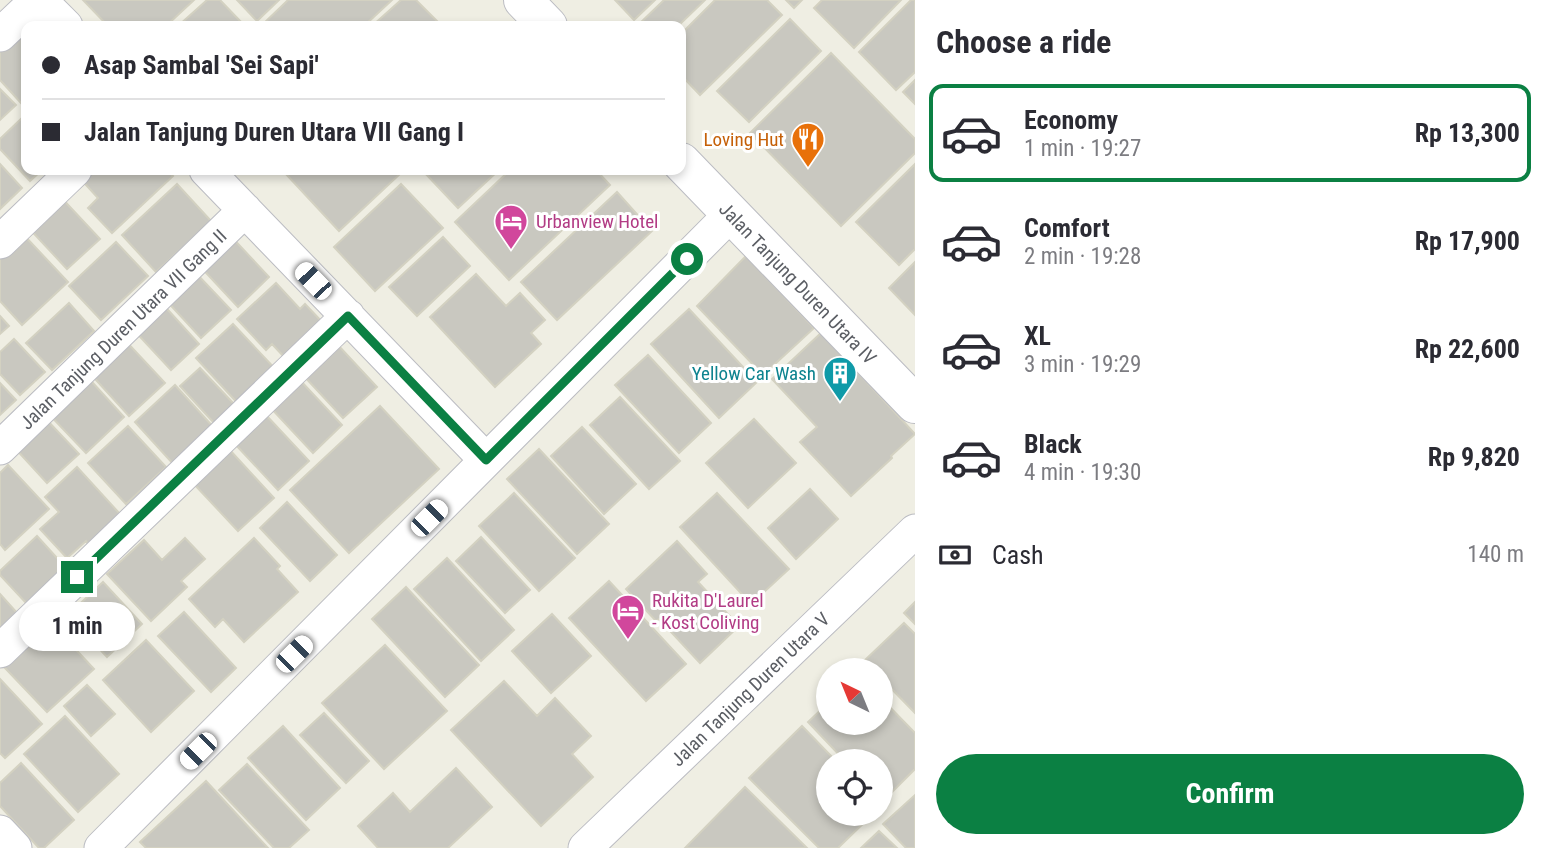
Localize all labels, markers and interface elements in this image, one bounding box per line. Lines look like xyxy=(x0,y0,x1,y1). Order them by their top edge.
text: Choose a ride xyxy=(936,23,1111,61)
text: Asap Sambal 'Sei Sapi' xyxy=(84,50,319,80)
icon: car xyxy=(940,102,1003,165)
text: Economy xyxy=(1024,105,1118,135)
text: Jalan Tanjung Duren Utara VII Gang I xyxy=(84,117,464,147)
text: Rp 13,300 xyxy=(1415,118,1520,148)
restaurant icon: Loving Hut xyxy=(789,120,827,169)
place label: Loving Hut xyxy=(704,128,784,151)
text: 1 min · 19:27 xyxy=(1024,135,1141,162)
street label: Jalan Tanjung Duren Utara IV xyxy=(714,198,881,369)
hotel icon: Urbanview Hotel xyxy=(492,202,530,251)
place label: Urbanview Hotel xyxy=(536,210,658,233)
icon: car xyxy=(940,210,1003,273)
text: Comfort xyxy=(1024,213,1110,243)
street label: Jalan Tanjung Duren Utara VII Gang II xyxy=(15,224,231,434)
text: Rp 17,900 xyxy=(1415,226,1520,256)
route start xyxy=(671,243,703,275)
text: 2 min · 19:28 xyxy=(1024,243,1141,270)
car xyxy=(291,259,336,303)
icon: car xyxy=(940,318,1003,381)
text: XL xyxy=(1024,321,1051,351)
text: Rp 22,600 xyxy=(1415,334,1520,364)
text: 3 min · 19:29 xyxy=(1024,351,1141,378)
building icon: Yellow Car Wash xyxy=(821,354,859,403)
place label: Yellow Car Wash xyxy=(692,362,816,385)
icon: car xyxy=(940,426,1003,489)
text: Black xyxy=(1024,429,1082,459)
text: Rp 9,820 xyxy=(1428,442,1520,472)
text: 4 min · 19:30 xyxy=(1024,459,1141,486)
car xyxy=(407,496,452,540)
icon: cash xyxy=(936,536,974,574)
text: Cash xyxy=(992,540,1044,570)
text: 140 m xyxy=(1467,541,1524,568)
route end xyxy=(61,561,93,593)
place label: Rukita D'Laurel - Kost Coliving xyxy=(652,589,764,634)
hotel icon: Rukita D'Laurel - Kost Coliving xyxy=(609,592,647,641)
callout: 1 min xyxy=(19,602,135,650)
street label: Jalan Tanjung Duren Utara V xyxy=(666,607,835,771)
text: 1 min xyxy=(51,613,103,640)
car xyxy=(272,632,317,676)
north arrow xyxy=(816,658,892,735)
map controls xyxy=(816,658,893,826)
car xyxy=(176,729,221,773)
button: locate xyxy=(816,749,893,826)
button: Confirm xyxy=(936,754,1524,834)

